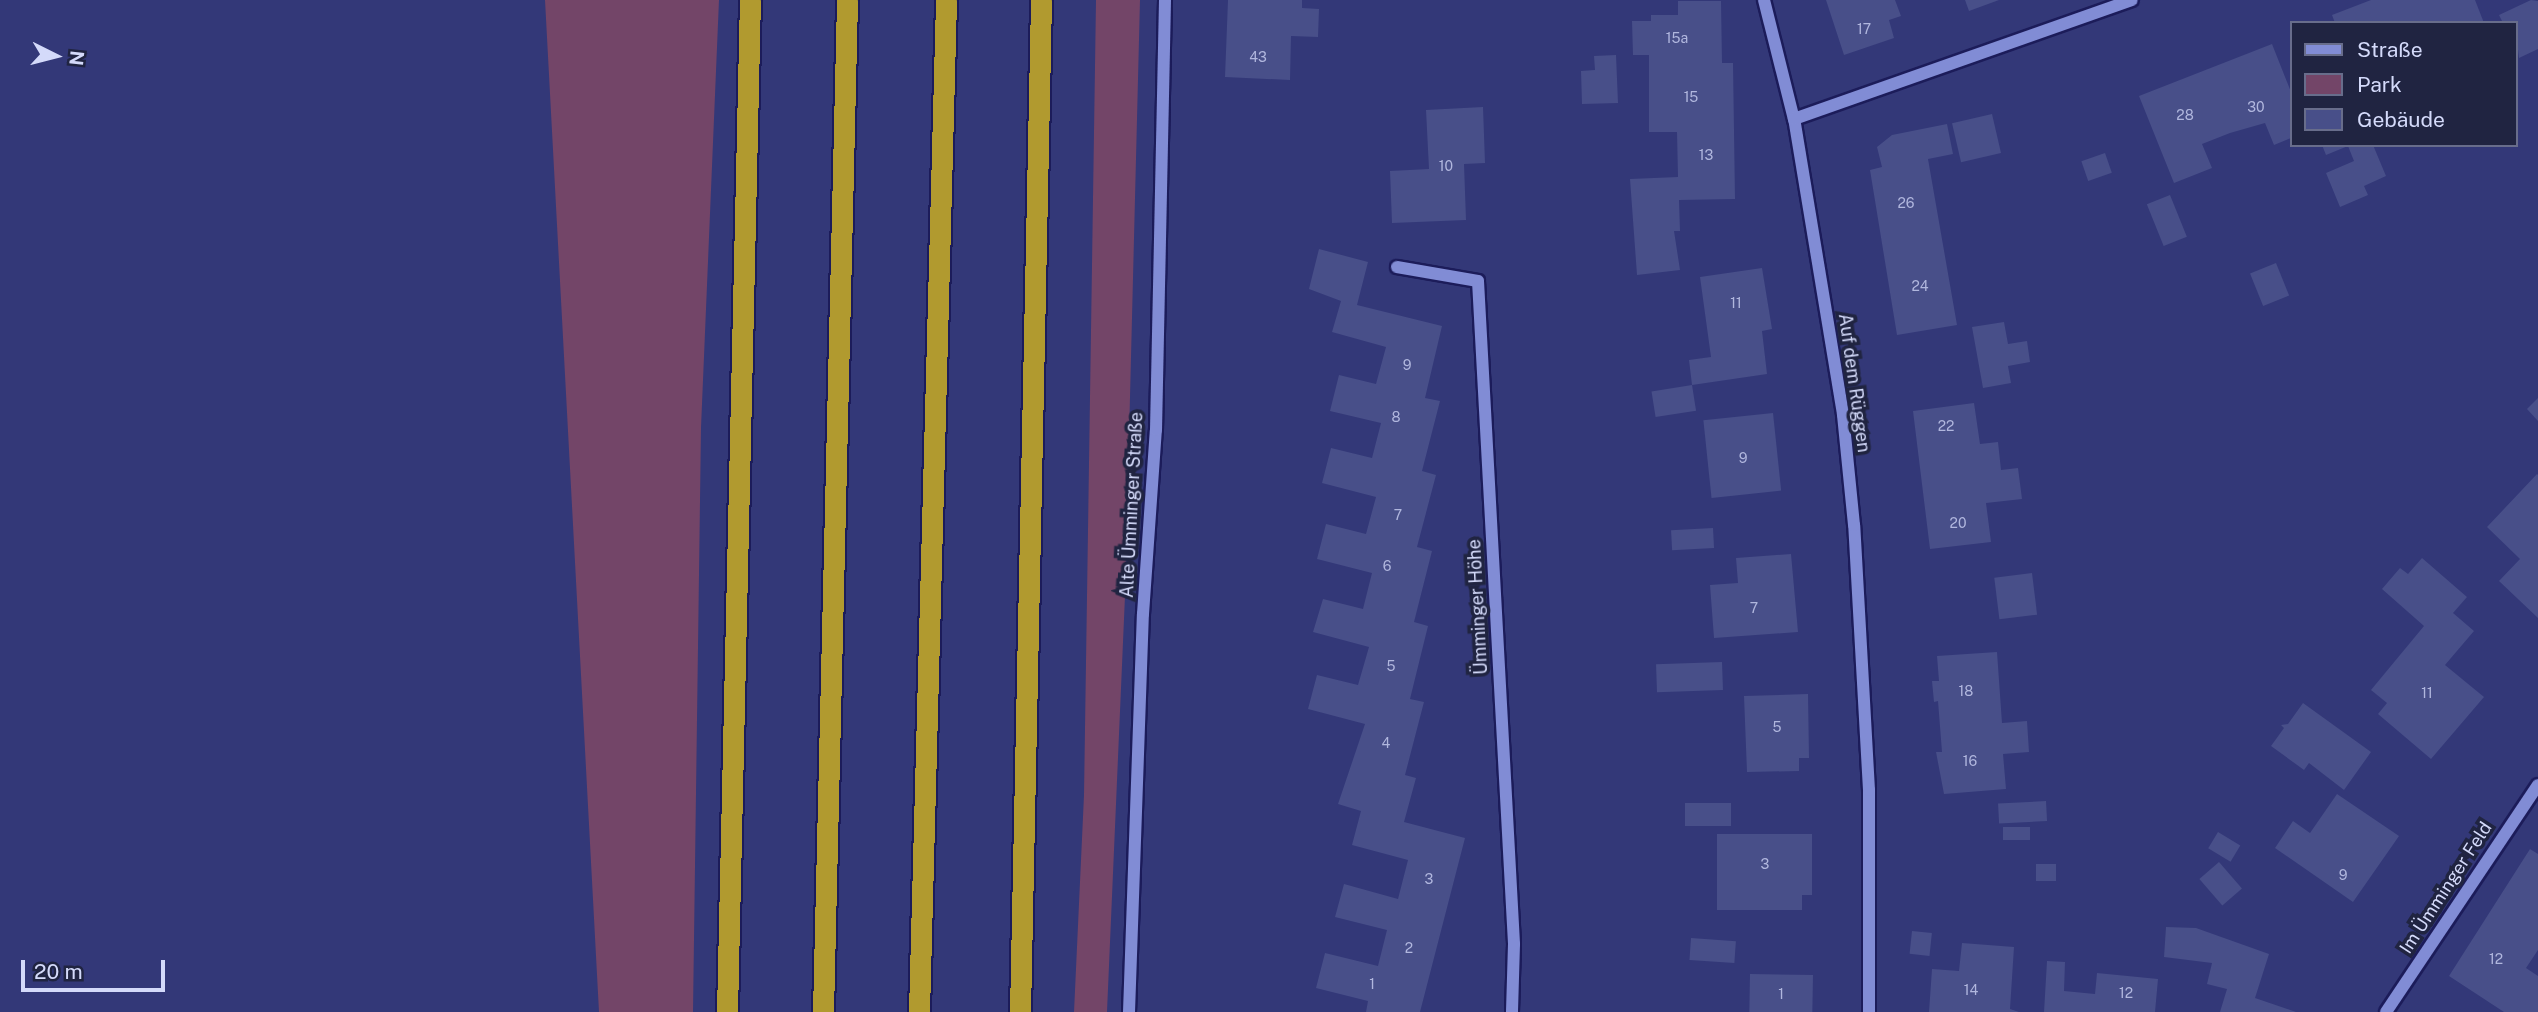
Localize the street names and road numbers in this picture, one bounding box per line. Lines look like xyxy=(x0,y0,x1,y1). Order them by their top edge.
street label: Auf dem Rüggen xyxy=(1834,312,1874,454)
street label: Alte Ümminger Straße xyxy=(1116,411,1148,599)
street label: Ümminger Höhe xyxy=(1464,539,1492,675)
street label: Im Ümminger Feld xyxy=(2395,818,2497,958)

